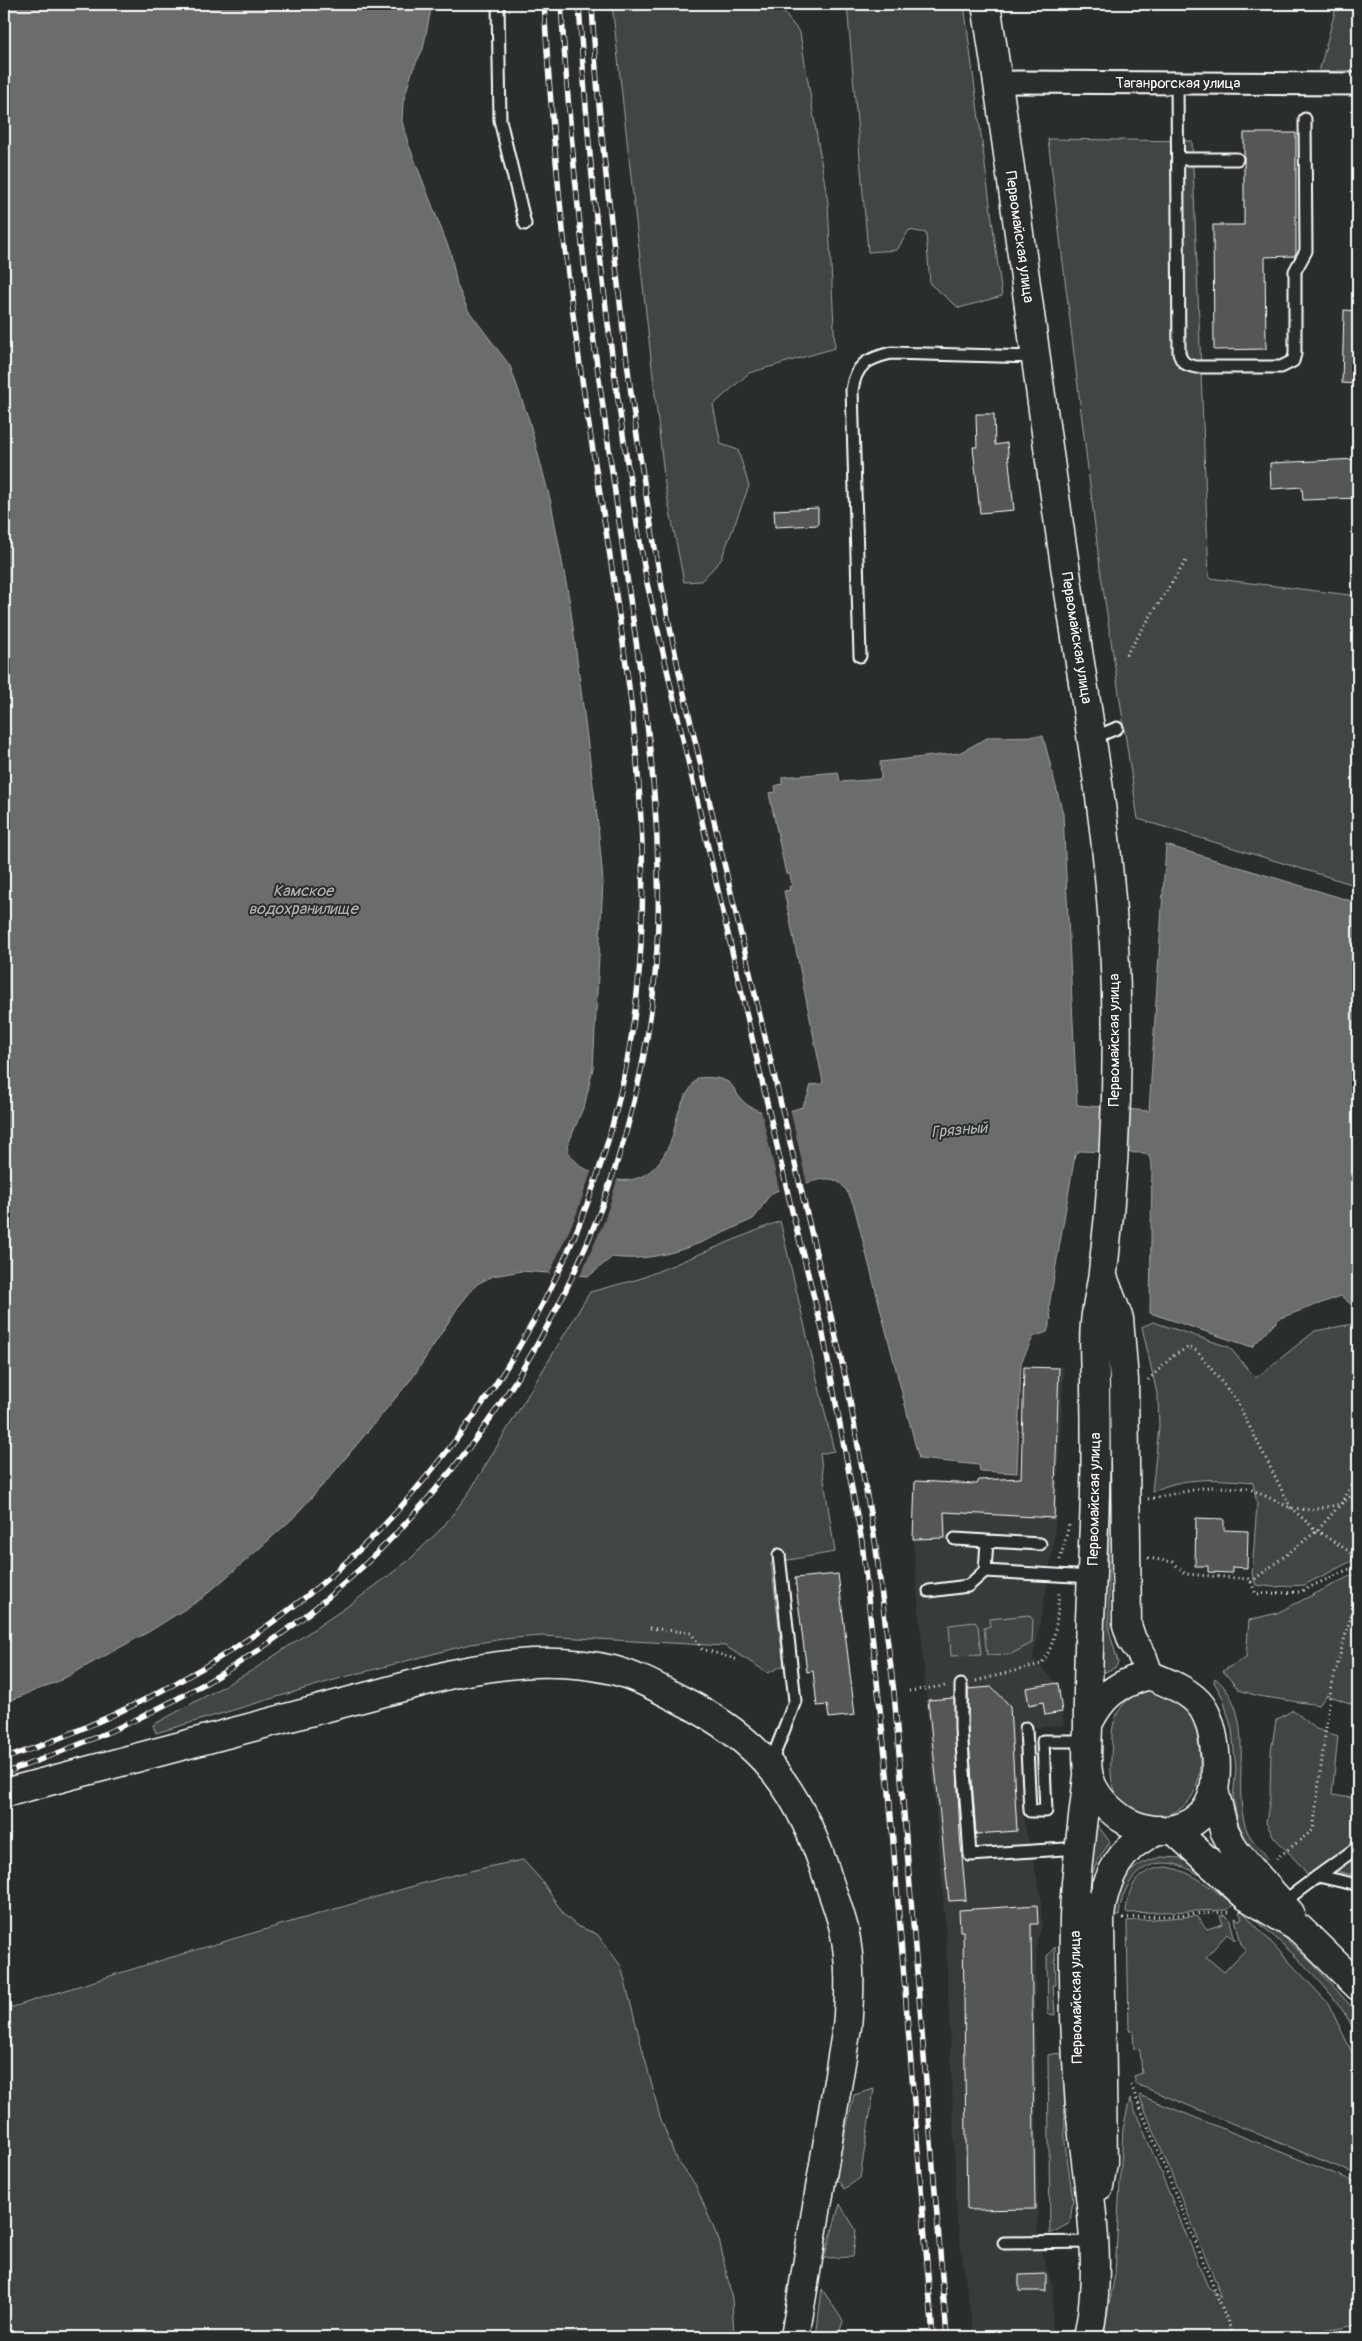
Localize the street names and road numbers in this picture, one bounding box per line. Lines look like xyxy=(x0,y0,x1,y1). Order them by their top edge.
street label: Таганрогская улица xyxy=(1115,74,1241,93)
street label: Первомайская улица xyxy=(1001,170,1038,304)
street label: Первомайская улица xyxy=(1057,571,1096,705)
street label: Первомайская улица xyxy=(1105,973,1124,1106)
street label: Первомайская улица xyxy=(1084,1432,1105,1566)
street label: Первомайская улица xyxy=(1066,1930,1087,2064)

